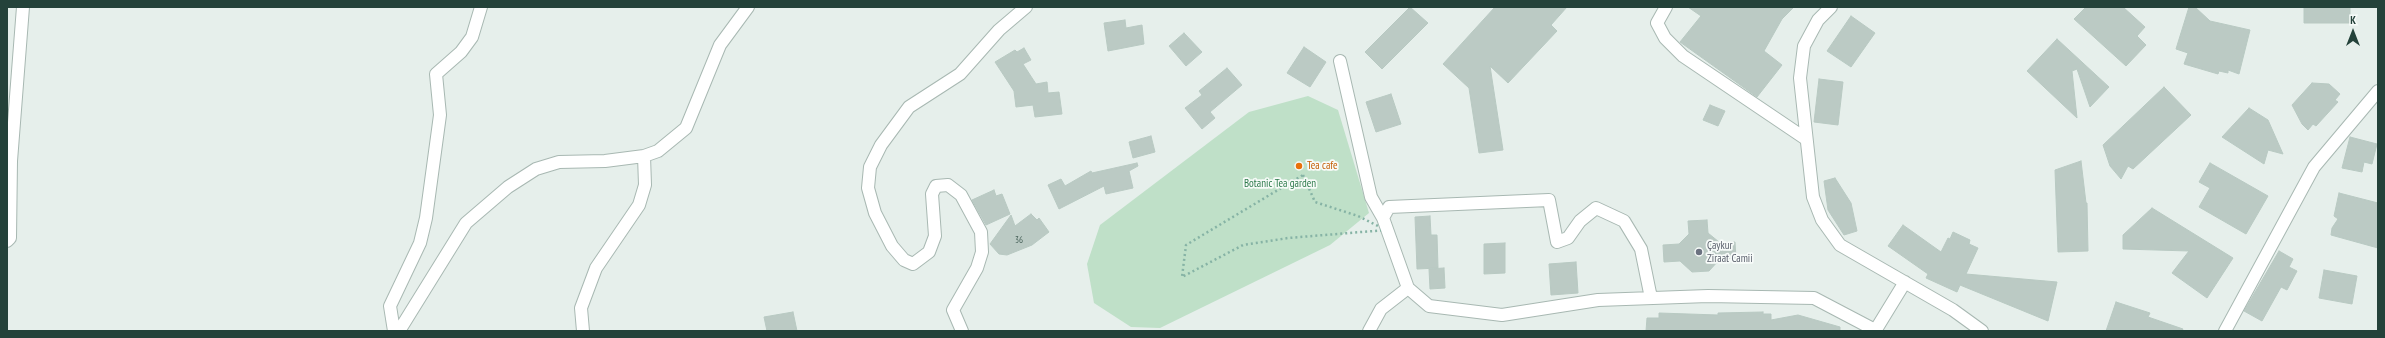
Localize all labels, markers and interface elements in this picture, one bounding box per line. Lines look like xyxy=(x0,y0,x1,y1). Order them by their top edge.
north arrow xyxy=(2333,12,2373,52)
text: K xyxy=(2350,13,2356,27)
place label: Tea cafe xyxy=(1307,159,1338,173)
marker: Tea cafe xyxy=(1294,161,1304,171)
park label: Botanic Tea garden xyxy=(1244,177,1316,191)
house number: 36 xyxy=(1015,235,1023,245)
place label: Çaykur Ziraat Camii xyxy=(1707,239,1753,265)
marker: Çaykur Ziraat Camii xyxy=(1694,247,1704,257)

